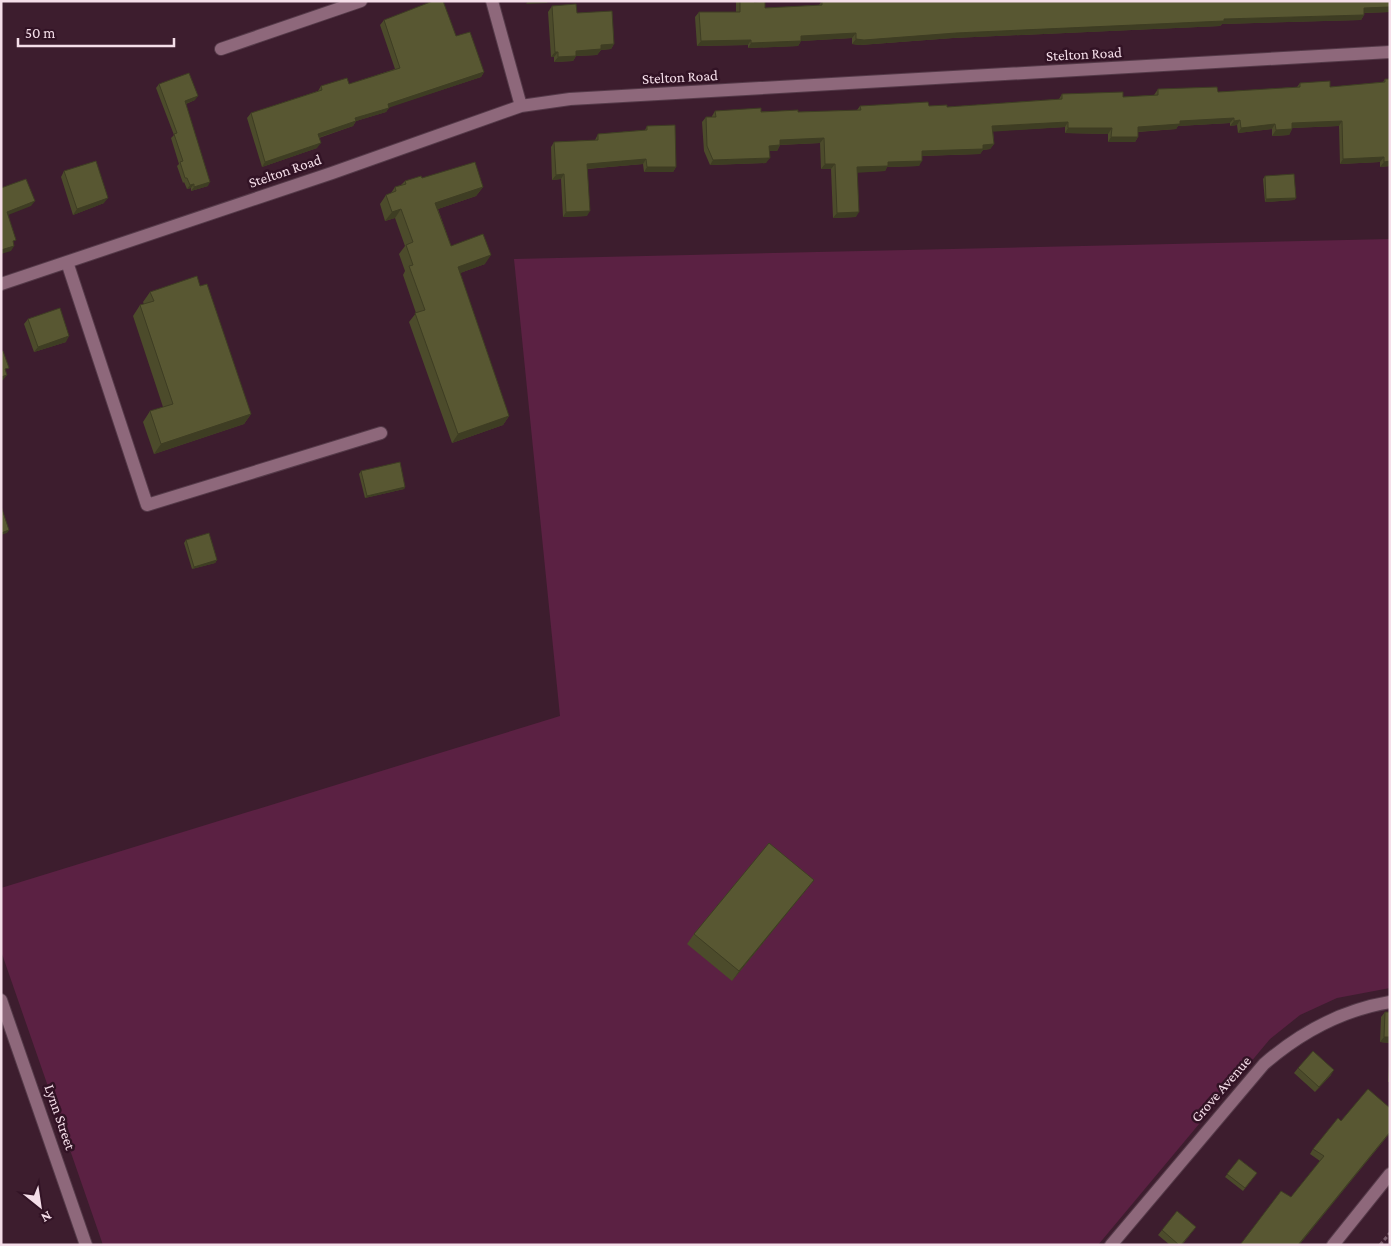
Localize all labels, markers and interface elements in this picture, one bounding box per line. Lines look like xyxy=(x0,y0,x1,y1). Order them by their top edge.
scale bar xyxy=(18,15,174,47)
text: 50 m xyxy=(25,25,55,41)
street label: Stelton Road xyxy=(1046,44,1122,64)
street label: Stelton Road xyxy=(642,67,718,87)
street label: Stelton Road xyxy=(246,151,324,191)
street label: Grove Avenue xyxy=(1188,1052,1254,1125)
street label: Lynn Street xyxy=(40,1082,79,1153)
north arrow xyxy=(15,1181,65,1231)
text: N xyxy=(38,1208,55,1227)

